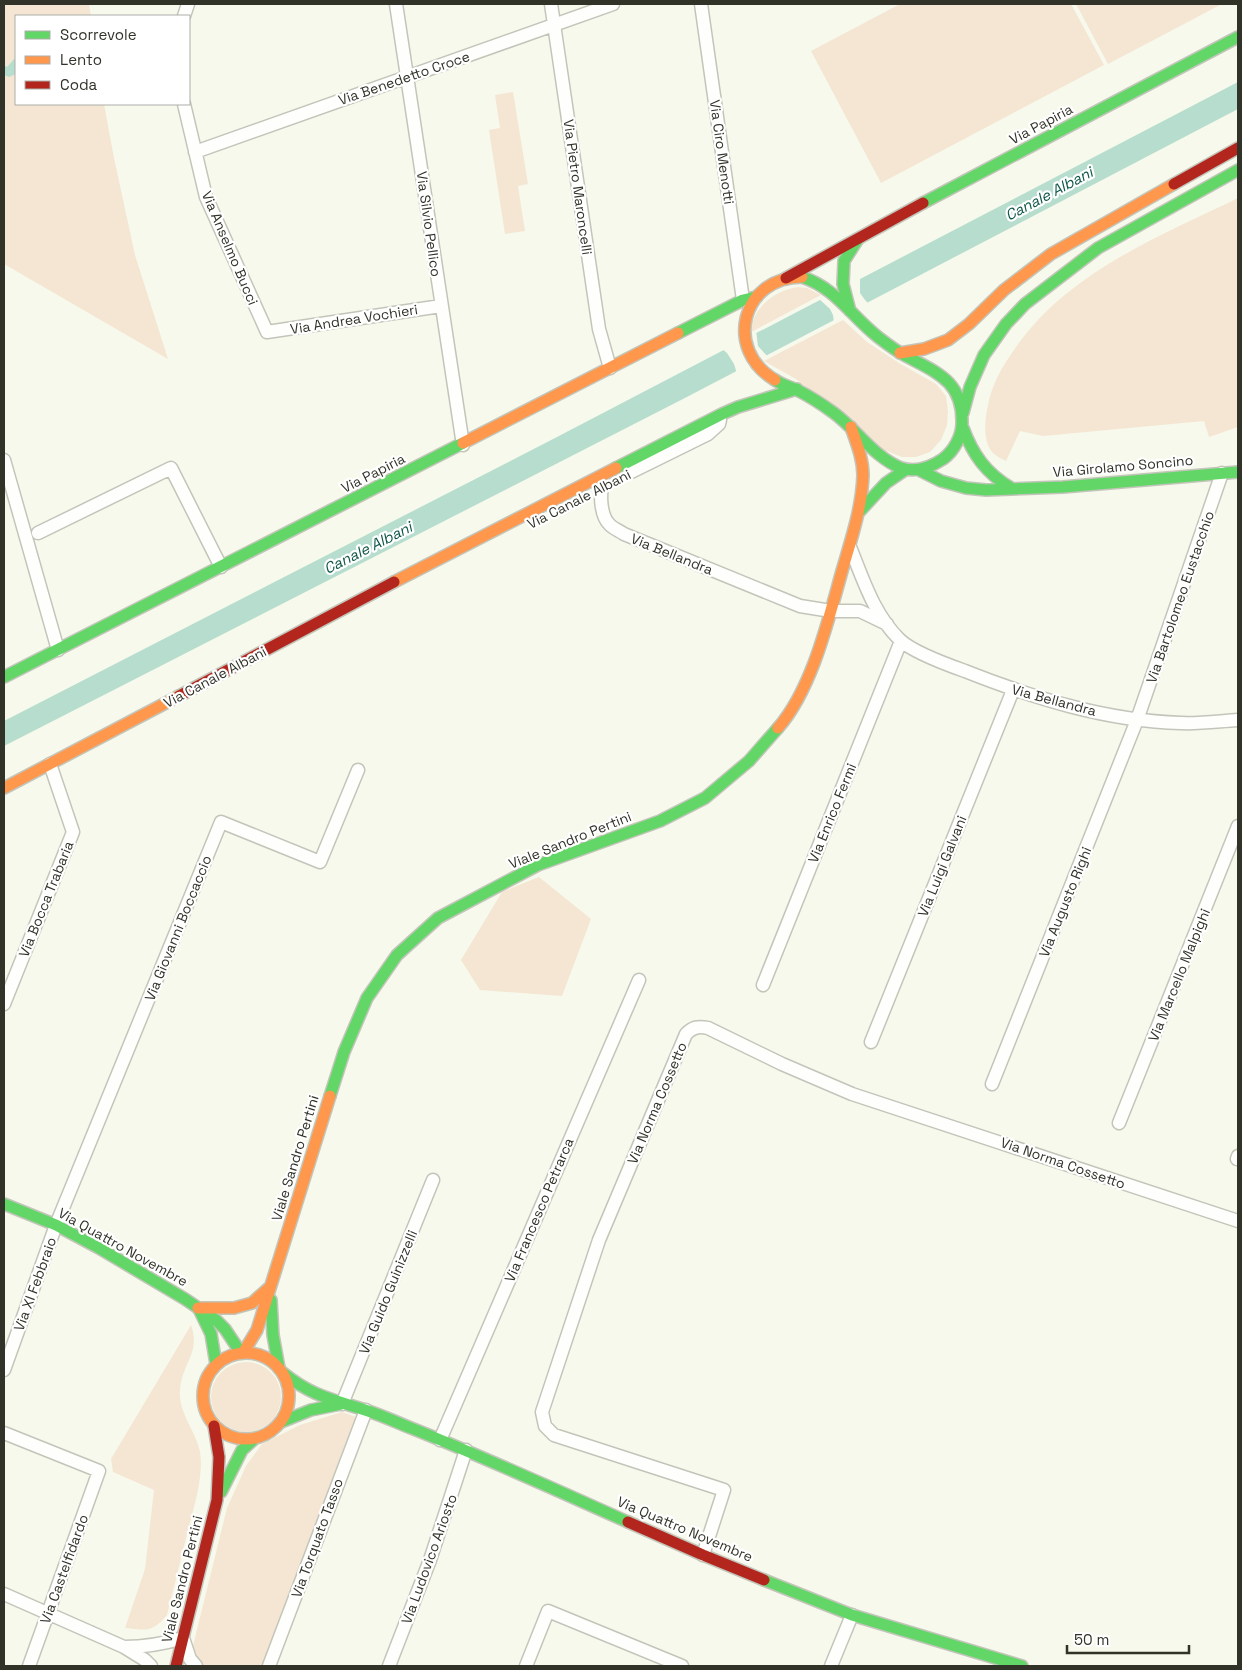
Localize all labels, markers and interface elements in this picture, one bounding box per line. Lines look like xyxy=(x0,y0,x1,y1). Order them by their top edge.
legend xyxy=(15,15,190,105)
text: Scorrevole xyxy=(60,25,137,44)
street label: Via Benedetto Croce xyxy=(336,47,472,109)
text: Lento xyxy=(60,50,102,69)
text: Coda xyxy=(60,75,98,94)
street label: Via Ciro Menotti xyxy=(706,99,738,205)
street label: Via Papiria xyxy=(1006,100,1076,148)
street label: Via Pietro Maroncelli xyxy=(560,118,596,256)
water label: Canale Albani xyxy=(1002,161,1098,225)
street label: Via Silvio Pellico xyxy=(413,170,445,278)
street label: Via Anselmo Bucci xyxy=(198,188,262,308)
street label: Via Andrea Vochieri xyxy=(289,300,419,338)
street label: Via Papiria xyxy=(338,449,408,497)
street label: Via Girolamo Soncino xyxy=(1052,451,1194,481)
street label: Via Canale Albani xyxy=(524,465,634,533)
street label: Via Bartolomeo Eustacchio xyxy=(1142,508,1218,686)
water label: Canale Albani xyxy=(320,516,417,578)
street label: Via Bellandra xyxy=(628,529,716,579)
street label: Via Canale Albani xyxy=(161,642,269,712)
street label: Via Bellandra xyxy=(1010,680,1098,720)
street label: Via Enrico Fermi xyxy=(804,760,860,866)
street label: Viale Sandro Pertini xyxy=(506,807,634,873)
street label: Via Luigi Galvani xyxy=(914,813,970,919)
street label: Via Bocca Trabaria xyxy=(14,838,78,960)
street label: Via Augusto Righi xyxy=(1035,844,1095,960)
street label: Via Giovanni Boccaccio xyxy=(140,852,216,1004)
street label: Via Marcello Malpighi xyxy=(1144,906,1214,1044)
street label: Via Norma Cossetto xyxy=(623,1039,691,1167)
street label: Viale Sandro Pertini xyxy=(267,1093,323,1223)
street label: Via Norma Cossetto xyxy=(998,1133,1128,1193)
street label: Via Francesco Petrarca xyxy=(500,1135,578,1285)
street label: Via Quattro Novembre xyxy=(55,1204,191,1290)
street label: Via Guido Guinizzelli xyxy=(355,1227,421,1357)
street label: Via XI Febbraio xyxy=(10,1235,60,1333)
street label: Via Torquato Tasso xyxy=(287,1476,347,1600)
street label: Via Ludovico Ariosto xyxy=(397,1492,461,1626)
street label: Via Quattro Novembre xyxy=(614,1492,756,1566)
street label: Via Castelfidardo xyxy=(36,1512,92,1626)
street label: Viale Sandro Pertini xyxy=(157,1513,207,1645)
scale bar xyxy=(1067,1622,1190,1654)
text: 50 m xyxy=(1074,1630,1109,1649)

